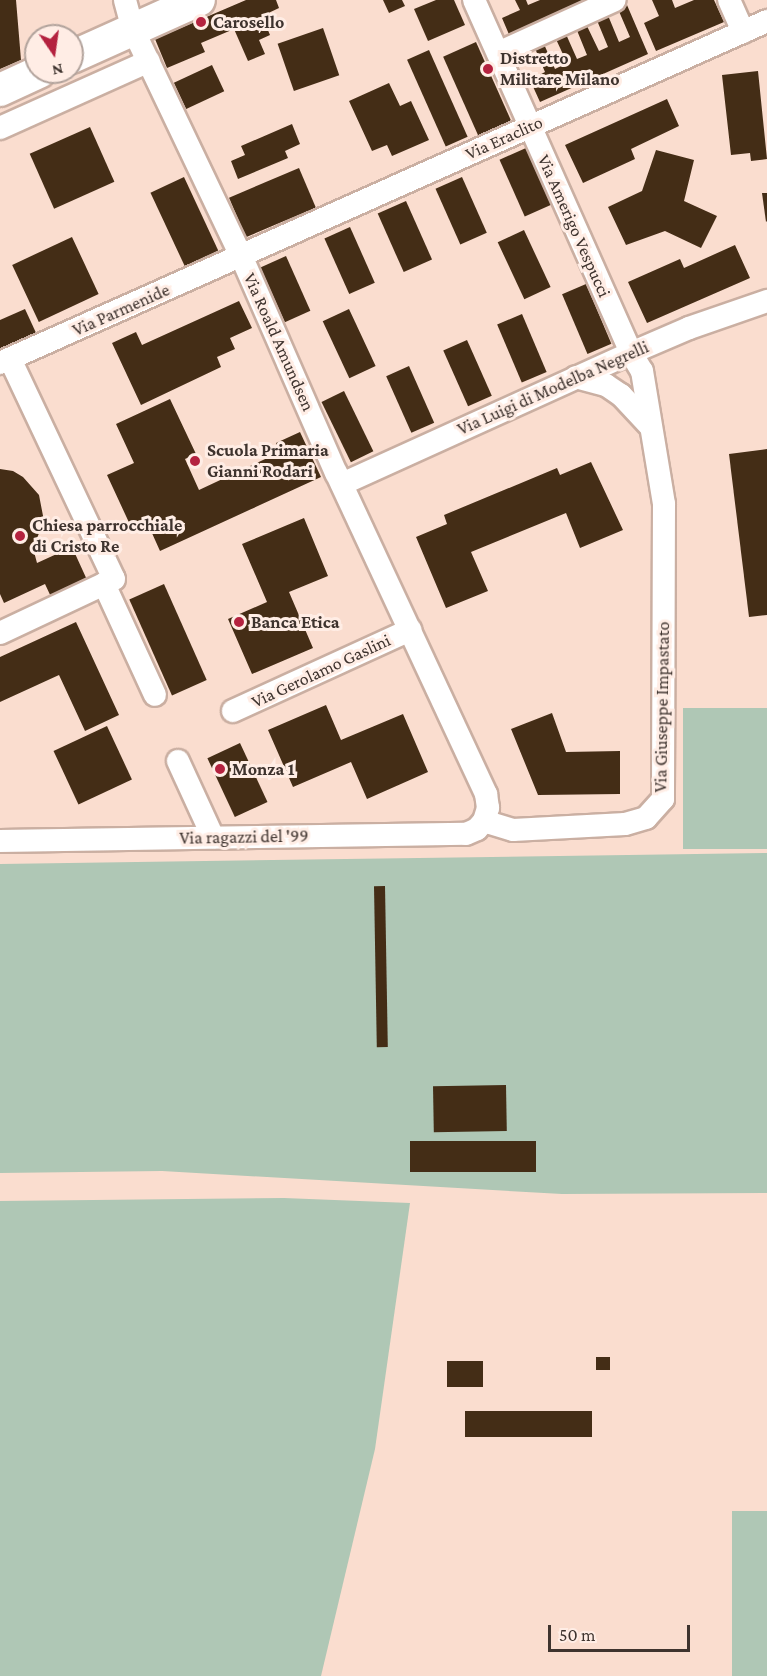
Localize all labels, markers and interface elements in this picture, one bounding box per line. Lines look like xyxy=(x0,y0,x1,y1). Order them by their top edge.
place label: Carosello xyxy=(213,11,284,33)
marker: Carosello xyxy=(194,15,208,29)
north arrow xyxy=(24,24,84,84)
place label: Distretto Militare Milano xyxy=(500,48,620,90)
text: N xyxy=(50,61,65,80)
marker: Distretto Militare Milano xyxy=(481,62,495,76)
street label: Via Eraclito xyxy=(462,111,546,165)
street label: Via Amerigo Vespucci xyxy=(533,151,615,301)
street label: Via Roald Amundsen xyxy=(239,270,319,414)
street label: Via Parmenide xyxy=(69,279,173,341)
street label: Via Luigi di Modelba Negrelli xyxy=(454,336,652,440)
place label: Scuola Primaria Gianni Rodari xyxy=(207,440,329,482)
marker: Scuola Primaria Gianni Rodari xyxy=(188,454,202,468)
place label: Chiesa parrocchiale di Cristo Re xyxy=(32,515,182,558)
marker: Chiesa parrocchiale di Cristo Re xyxy=(13,529,27,543)
place label: Banca Etica xyxy=(251,611,340,633)
marker: Banca Etica xyxy=(232,615,246,629)
street label: Via Giuseppe Impastato xyxy=(650,621,674,793)
street label: Via Gerolamo Gaslini xyxy=(248,629,394,713)
place label: Monza 1 xyxy=(232,758,295,780)
marker: Monza 1 xyxy=(213,762,227,776)
street label: Via ragazzi del '99 xyxy=(179,825,309,849)
scale bar xyxy=(551,1613,694,1651)
text: 50 m xyxy=(559,1625,596,1645)

